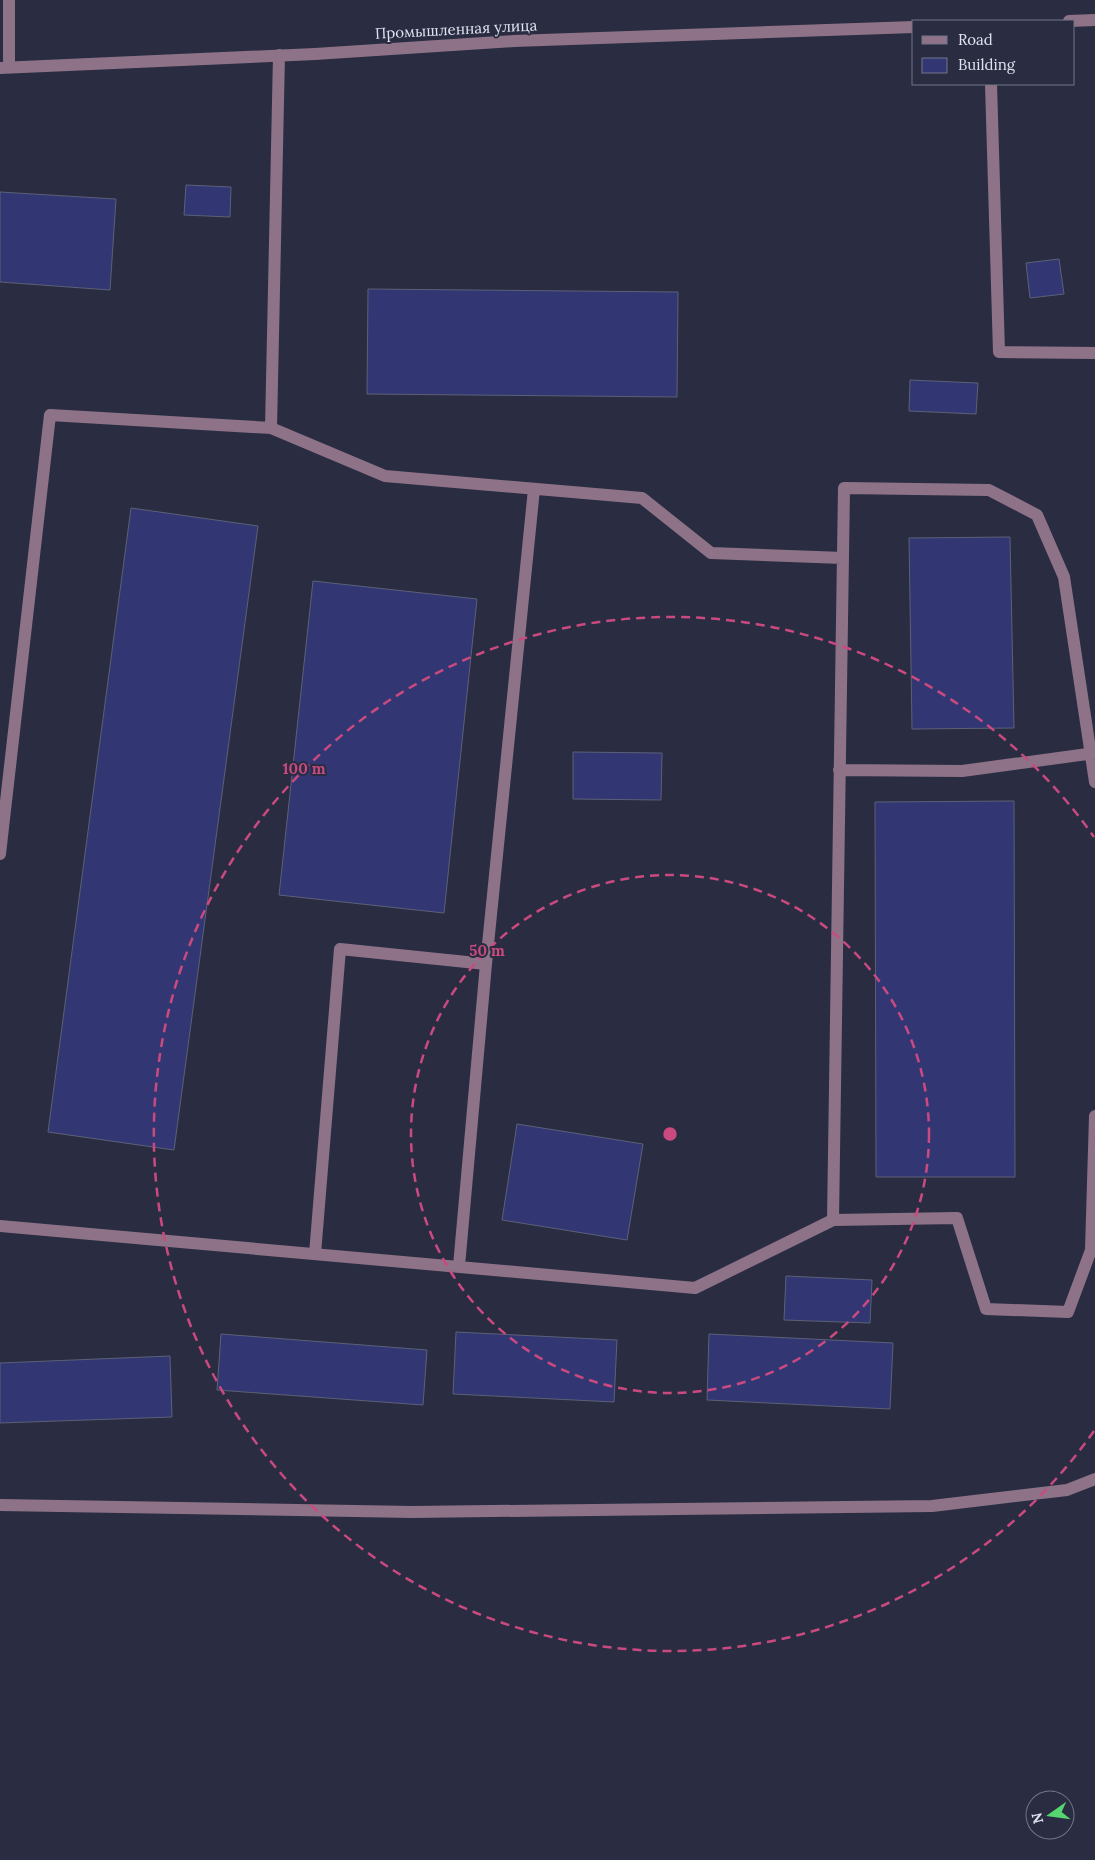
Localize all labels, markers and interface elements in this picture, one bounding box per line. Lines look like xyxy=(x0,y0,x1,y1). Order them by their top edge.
street label: Промышленная улица xyxy=(374,15,538,43)
legend xyxy=(912,20,1075,85)
text: Road xyxy=(958,30,993,49)
text: Building xyxy=(958,55,1016,74)
text: 100 m xyxy=(283,759,326,778)
text: 50 m xyxy=(469,941,505,960)
centre of rings xyxy=(661,1125,679,1143)
north arrow xyxy=(1025,1790,1075,1840)
text: N xyxy=(1027,1811,1047,1826)

